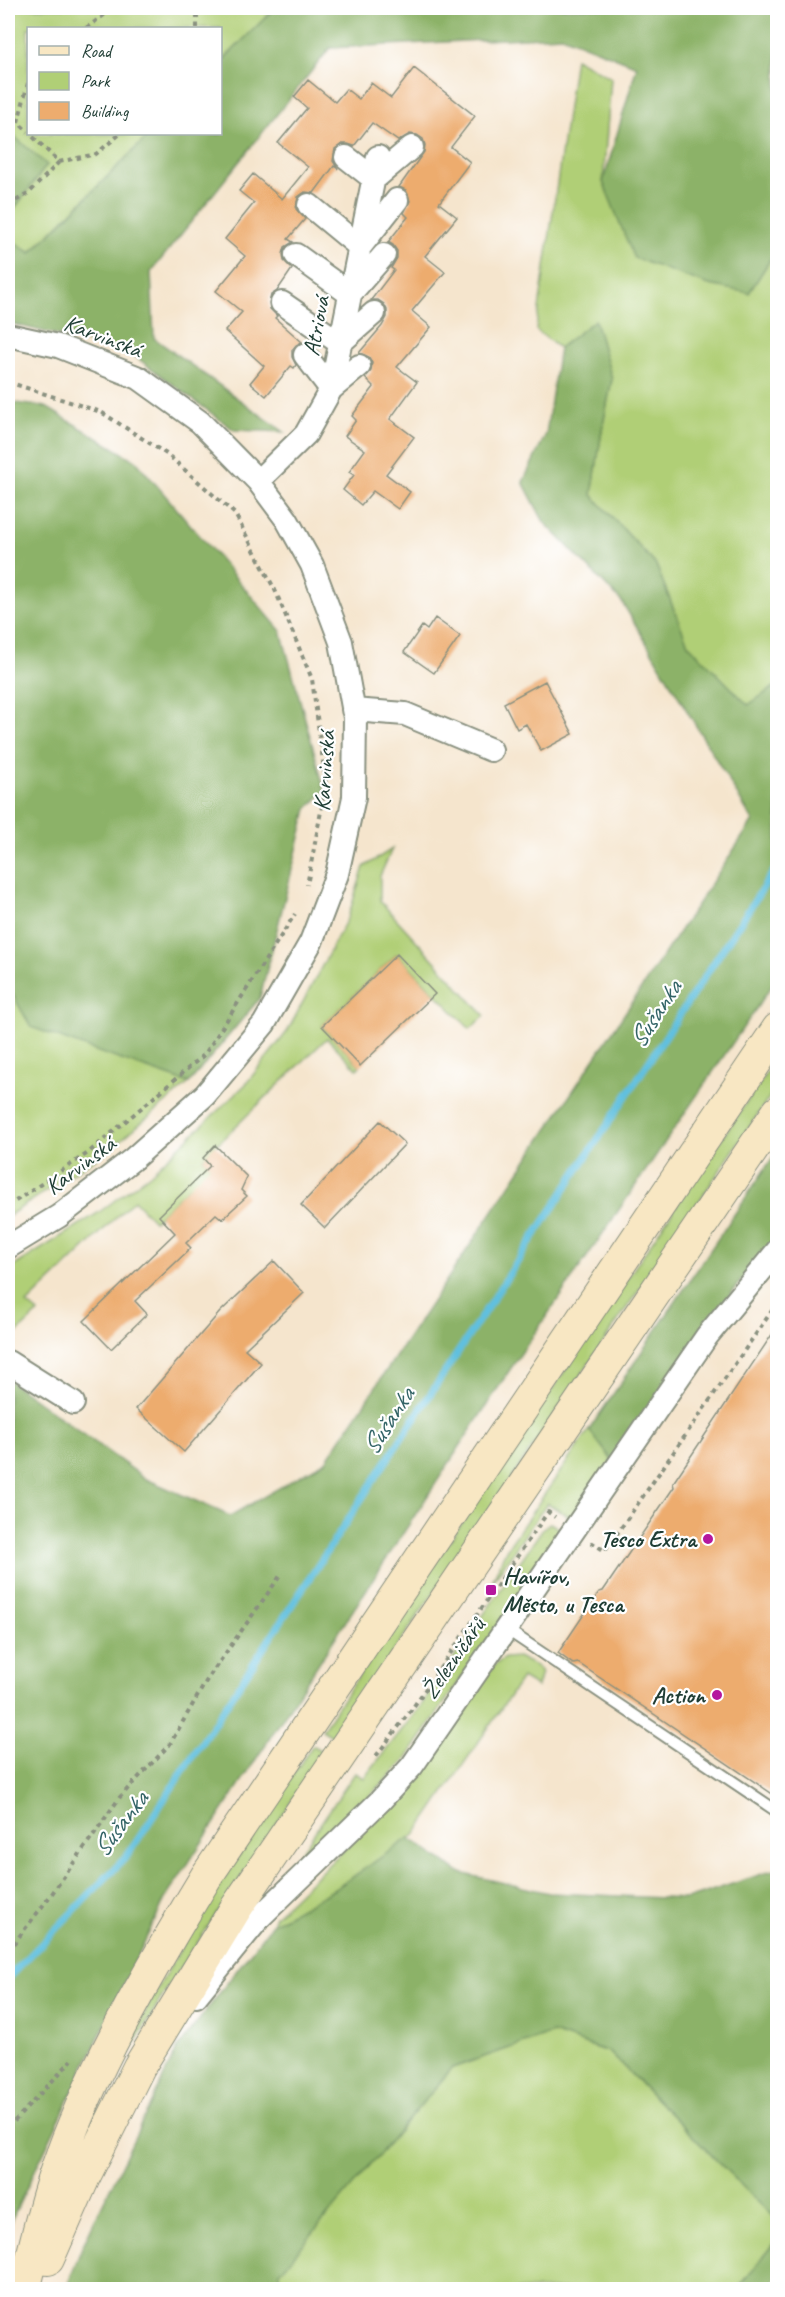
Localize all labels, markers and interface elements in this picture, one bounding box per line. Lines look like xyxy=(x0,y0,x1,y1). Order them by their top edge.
legend xyxy=(27,27,222,135)
text: Road xyxy=(81,40,114,62)
text: Park xyxy=(81,70,111,92)
text: Building xyxy=(81,100,130,122)
street label: Atriová xyxy=(296,291,337,358)
street label: Karvinská xyxy=(60,308,148,365)
street label: Karvinská xyxy=(306,727,342,812)
water label: Sušanka xyxy=(621,972,690,1054)
street label: Karvinská xyxy=(39,1127,123,1201)
water label: Sušanka xyxy=(354,1379,423,1461)
place label: Tesco Extra xyxy=(600,1524,698,1554)
marker: Tesco Extra xyxy=(701,1532,715,1546)
place label: Havířov, Město, u Tesca xyxy=(503,1561,625,1619)
marker: Havířov, Město, u Tesca xyxy=(484,1583,498,1597)
street label: Železničářů xyxy=(414,1610,493,1704)
place label: Action xyxy=(652,1680,707,1710)
marker: Action xyxy=(710,1688,724,1702)
water label: Sušanka xyxy=(85,1783,157,1863)

